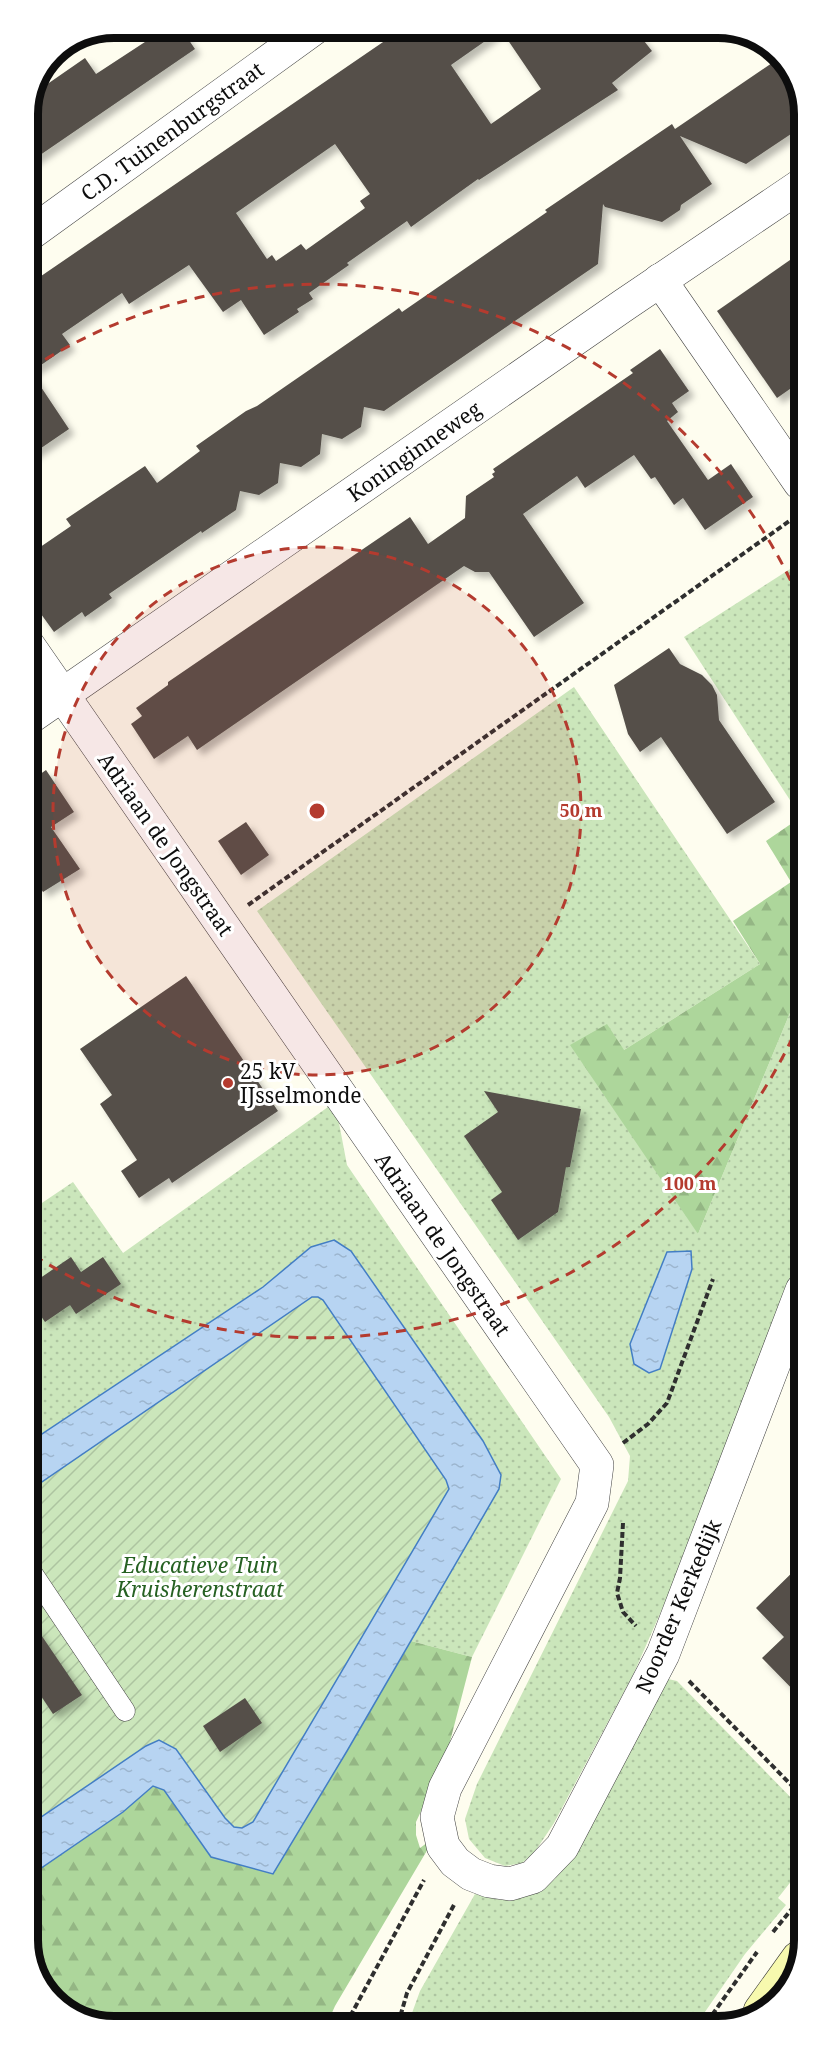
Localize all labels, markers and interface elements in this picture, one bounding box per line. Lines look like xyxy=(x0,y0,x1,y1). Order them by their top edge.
street label: C.D. Tuinenburgstraat xyxy=(75,55,269,207)
street label: Koninginneweg xyxy=(342,394,487,508)
street label: Adriaan de Jongstraat xyxy=(92,747,240,941)
text: 50 m xyxy=(560,798,603,822)
centre of rings xyxy=(307,801,327,821)
place label: 25 kV IJsselmonde xyxy=(240,1057,362,1109)
marker: 25 kV IJsselmonde xyxy=(221,1076,235,1090)
street label: Adriaan de Jongstraat xyxy=(369,1147,517,1341)
text: 100 m xyxy=(664,1171,717,1195)
street label: Noorder Kerkedijk xyxy=(629,1514,728,1697)
park label: Educatieve Tuin Kruisherenstraat xyxy=(115,1551,284,1603)

